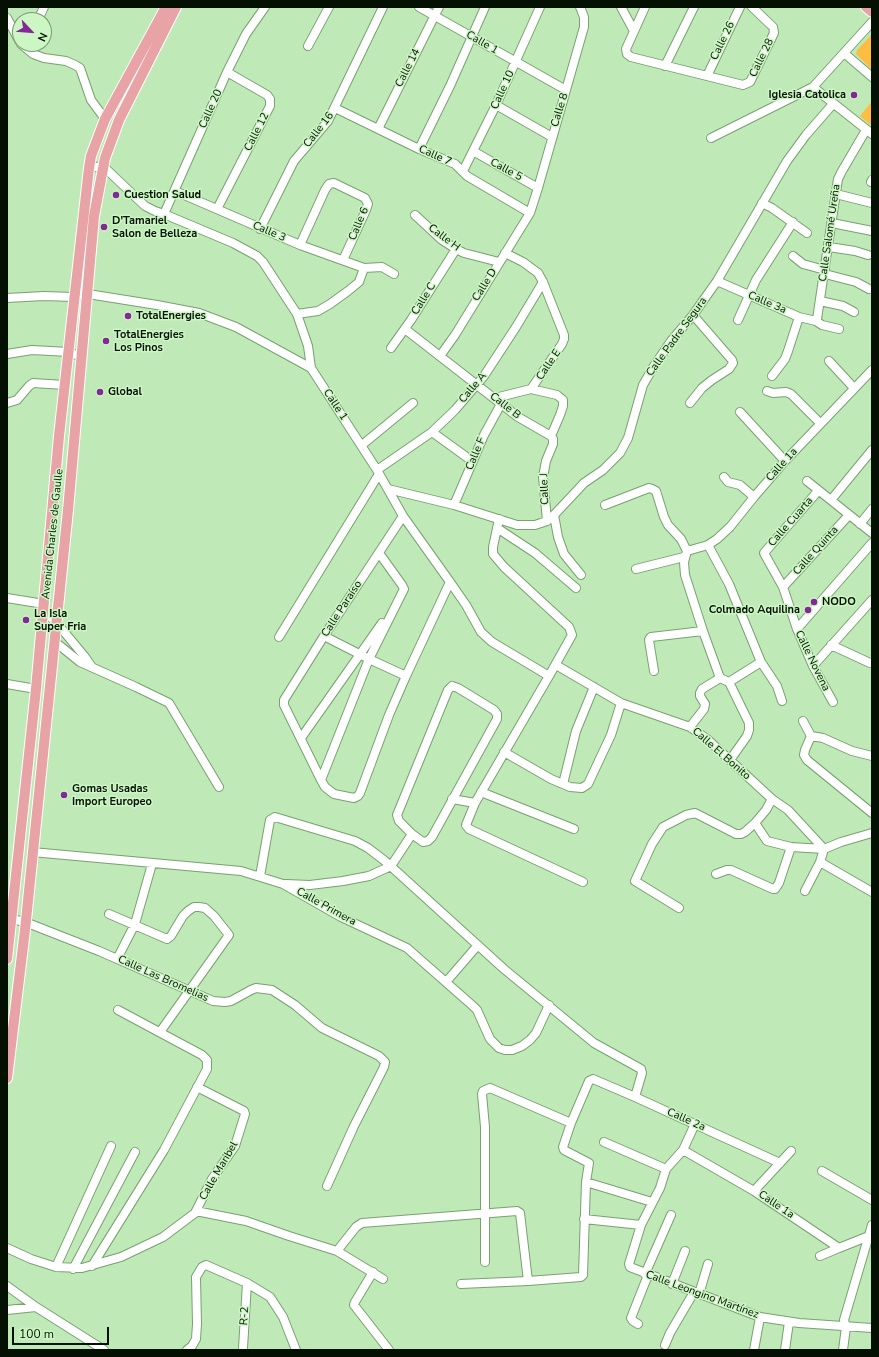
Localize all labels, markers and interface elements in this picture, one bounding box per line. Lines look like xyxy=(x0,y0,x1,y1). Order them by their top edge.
north arrow xyxy=(12,12,52,52)
street label: Calle 26 xyxy=(708,20,738,62)
street label: Calle 1 xyxy=(464,29,500,57)
text: N xyxy=(34,30,51,44)
street label: Calle 28 xyxy=(747,37,777,79)
street label: Calle 14 xyxy=(393,47,423,89)
street label: Calle 10 xyxy=(488,68,518,112)
street label: Calle 20 xyxy=(197,87,225,131)
place label: Iglesia Catolica xyxy=(768,88,846,102)
marker: Iglesia Catolica xyxy=(849,90,859,100)
street label: Calle 8 xyxy=(549,91,571,129)
street label: Calle 16 xyxy=(301,110,337,150)
street label: Calle 12 xyxy=(242,111,272,153)
street label: Calle 7 xyxy=(416,143,454,169)
street label: Calle 5 xyxy=(488,156,524,184)
street label: Calle Salomé Ureña xyxy=(817,184,843,282)
place label: Cuestion Salud xyxy=(124,188,201,202)
marker: Cuestion Salud xyxy=(111,190,121,200)
street label: Calle 6 xyxy=(346,205,372,243)
place label: D'Tamariel Salon de Belleza xyxy=(112,214,197,240)
street label: Calle 3 xyxy=(250,219,288,245)
marker: D'Tamariel Salon de Belleza xyxy=(99,222,109,232)
street label: Calle H xyxy=(425,222,463,254)
street label: Calle D xyxy=(470,266,500,304)
street label: Calle C xyxy=(409,280,439,318)
street label: Calle 3a xyxy=(746,289,788,317)
street label: Calle Padre Segura xyxy=(644,295,710,379)
place label: TotalEnergies xyxy=(136,309,206,323)
marker: TotalEnergies xyxy=(123,311,133,321)
place label: TotalEnergies Los Pinos xyxy=(114,328,184,354)
marker: TotalEnergies Los Pinos xyxy=(101,336,111,346)
street label: Calle E xyxy=(534,347,564,383)
street label: Calle A xyxy=(456,370,490,406)
place label: Global xyxy=(108,385,142,399)
marker: Global xyxy=(95,387,105,397)
street label: Calle 1 xyxy=(320,387,350,423)
street label: Calle B xyxy=(487,390,523,422)
street label: Calle F xyxy=(463,436,489,472)
street label: Calle 1a xyxy=(764,445,800,485)
street label: Avenida Charles de Gaulle xyxy=(40,468,66,600)
street label: Calle J xyxy=(538,473,552,505)
street label: Calle Cuarta xyxy=(766,495,816,549)
street label: Calle Quinta xyxy=(791,524,841,578)
street label: Calle Paraíso xyxy=(319,578,365,640)
place label: NODO xyxy=(822,595,856,609)
marker: NODO xyxy=(809,597,819,607)
place label: Colmado Aquilina xyxy=(709,603,800,617)
marker: Colmado Aquilina xyxy=(803,605,813,615)
place label: La Isla Super Fria xyxy=(34,607,86,633)
marker: La Isla Super Fria xyxy=(21,615,31,625)
street label: Calle Novena xyxy=(792,629,832,693)
street label: Calle El Bonito xyxy=(689,725,753,783)
place label: Gomas Usadas Import Europeo xyxy=(72,782,152,808)
marker: Gomas Usadas Import Europeo xyxy=(59,790,69,800)
street label: Calle Primera xyxy=(294,885,358,929)
street label: Calle Las Bromelias xyxy=(116,953,210,1005)
street label: Calle 2a xyxy=(665,1106,707,1134)
street label: Calle Maribel xyxy=(197,1139,241,1203)
street label: Calle 1a xyxy=(755,1188,797,1222)
street label: Calle Leongino Martínez xyxy=(644,1268,760,1322)
street label: R-2 xyxy=(238,1306,252,1326)
scale bar xyxy=(14,1319,111,1345)
text: 100 m xyxy=(19,1326,54,1342)

